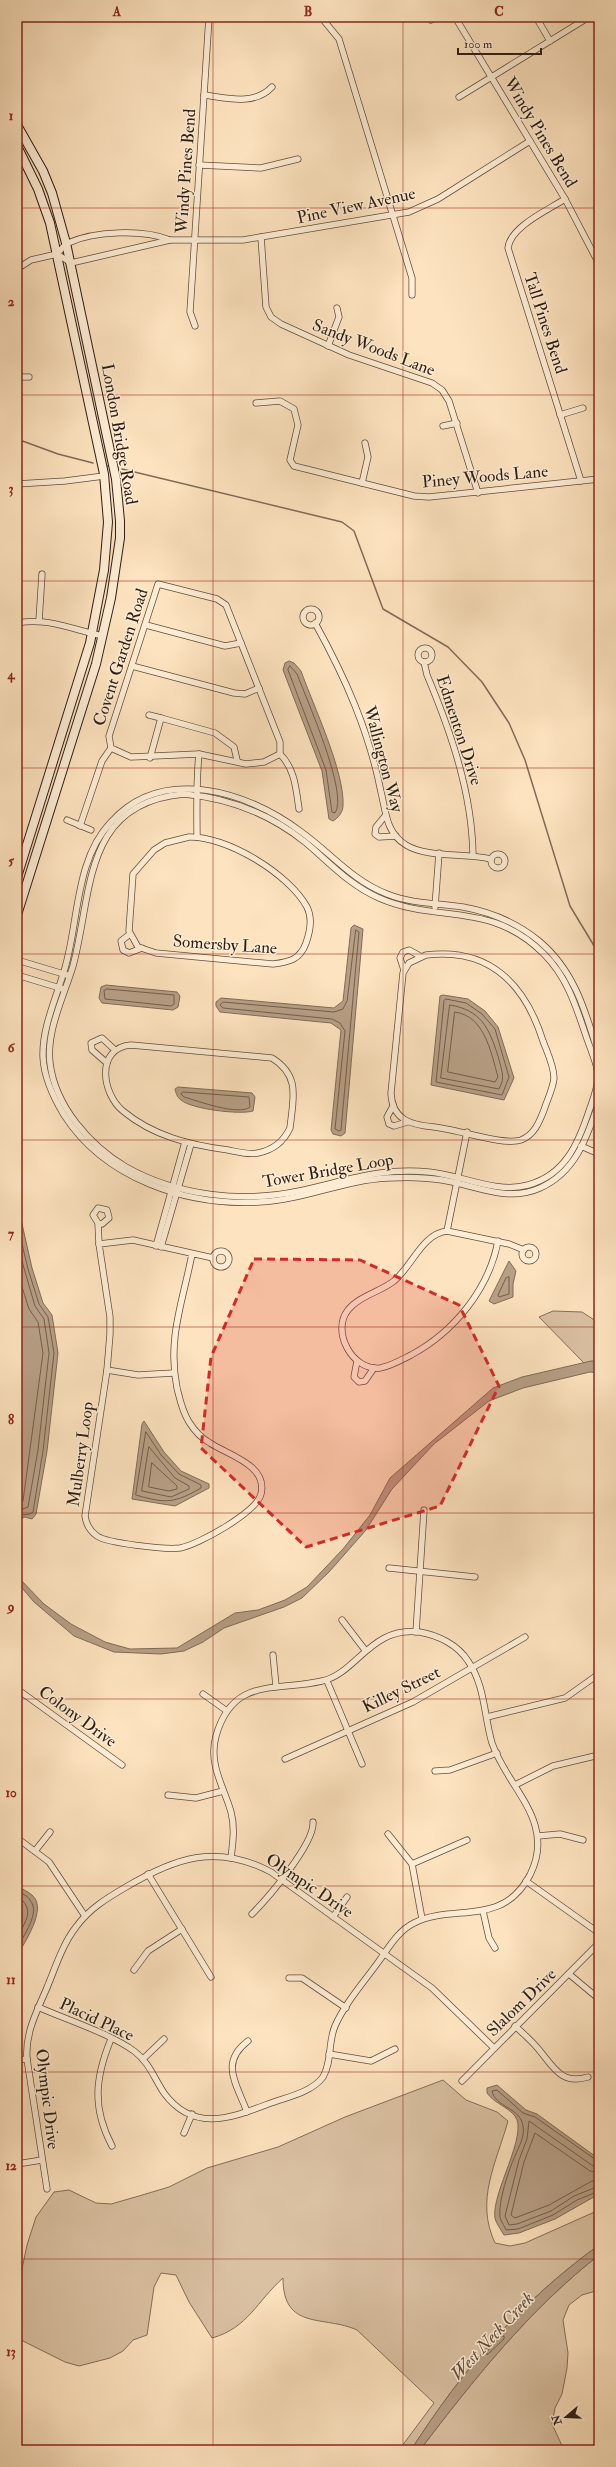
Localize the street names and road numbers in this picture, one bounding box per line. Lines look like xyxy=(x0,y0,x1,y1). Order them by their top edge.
street label: Windy Pines Bend xyxy=(498,72,582,192)
street label: Windy Pines Bend xyxy=(171,107,201,235)
street label: Pine View Avenue xyxy=(295,183,417,228)
street label: Tall Pines Bend xyxy=(519,270,572,377)
street label: Sandy Woods Lane xyxy=(309,314,438,381)
street label: London Bridge Road xyxy=(97,362,142,507)
street label: Piney Woods Lane xyxy=(421,461,549,493)
street label: Covent Garden Road xyxy=(88,585,153,729)
street label: Edmenton Drive xyxy=(432,672,487,788)
street label: Wallington Way xyxy=(358,703,408,815)
street label: Somersby Lane xyxy=(172,930,278,960)
street label: Tower Bridge Loop xyxy=(261,1149,396,1193)
street label: Mulberry Loop xyxy=(63,1400,99,1508)
street label: Killey Street xyxy=(359,1661,445,1718)
street label: Colony Drive xyxy=(34,1681,121,1753)
street label: Olympic Drive xyxy=(261,1848,357,1923)
street label: Slalom Drive xyxy=(482,1964,561,2041)
street label: Placid Place xyxy=(56,1993,137,2046)
street label: Olympic Drive xyxy=(30,2048,64,2151)

